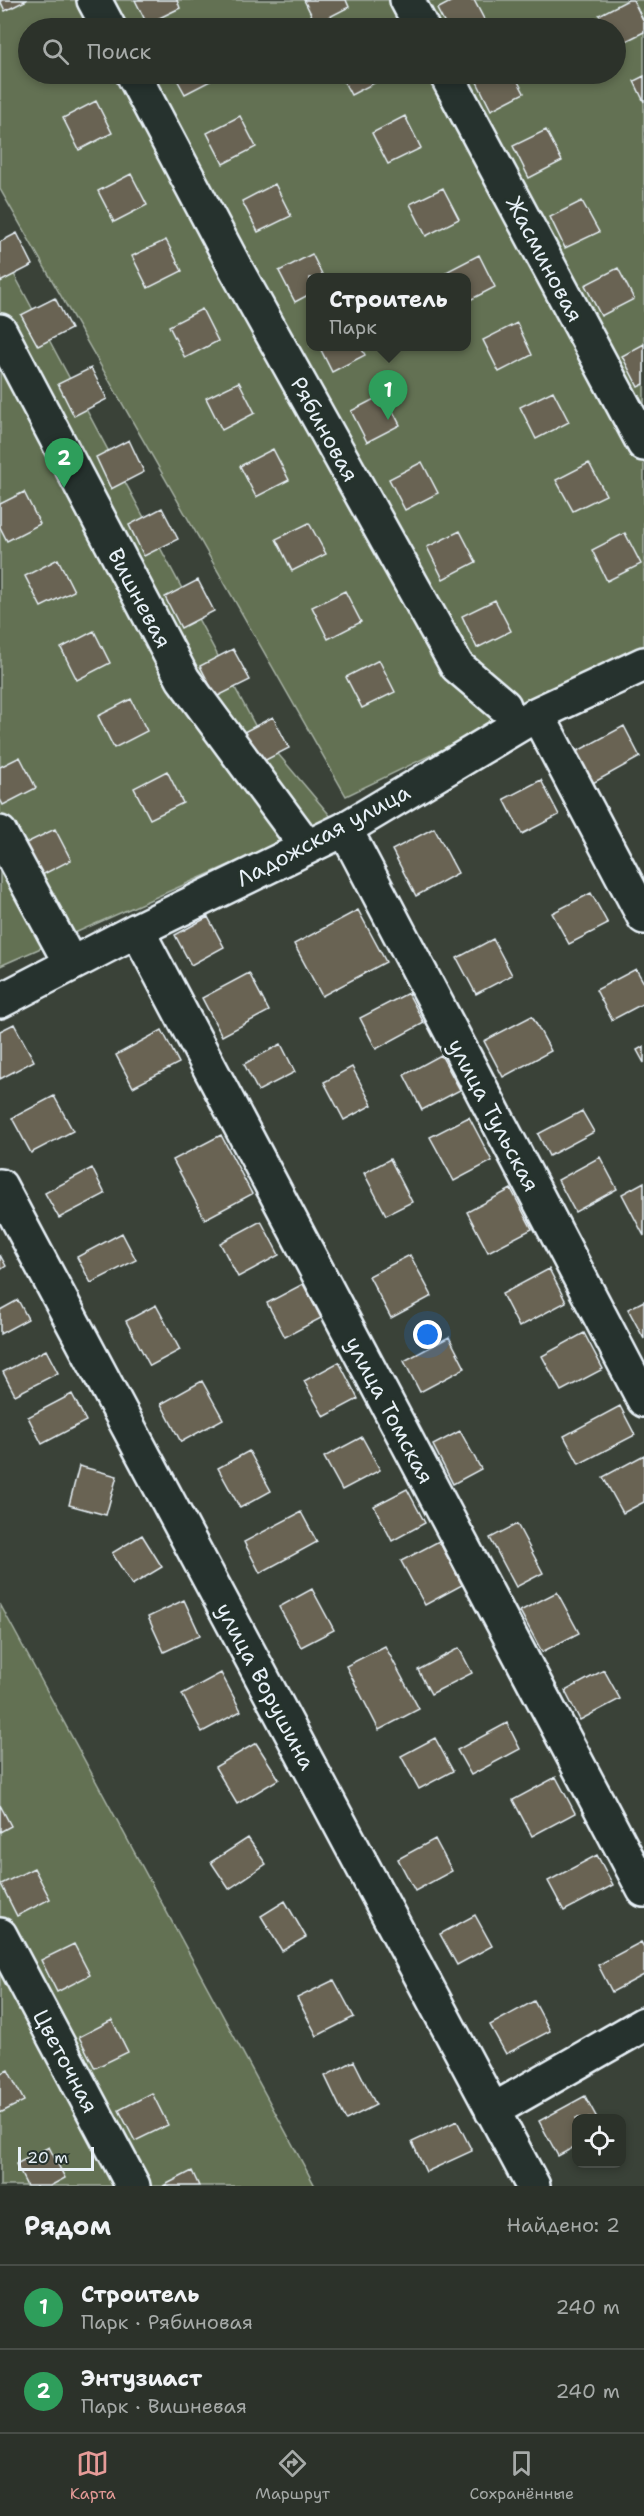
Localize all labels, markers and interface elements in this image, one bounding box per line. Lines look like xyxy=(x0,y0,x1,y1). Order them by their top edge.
search box xyxy=(18,18,626,84)
icon: search xyxy=(39,35,72,68)
text: Поиск xyxy=(87,37,151,66)
street label: Жасминовая xyxy=(499,191,590,327)
popup xyxy=(306,273,471,351)
text: Строитель xyxy=(329,285,448,314)
text: Парк xyxy=(329,314,377,340)
pin: 1 xyxy=(368,370,408,420)
street label: Рябиновая xyxy=(284,372,365,487)
pin: 2 xyxy=(44,438,84,488)
street label: Вишневая xyxy=(101,543,178,653)
street label: Ладожская улица xyxy=(231,777,416,894)
street label: улица Тульская xyxy=(441,1034,546,1197)
your location xyxy=(413,1320,442,1349)
street label: улица Томская xyxy=(339,1331,441,1489)
street label: улица Ворушина xyxy=(209,1598,322,1775)
street label: Цветочная xyxy=(26,2004,105,2118)
map controls xyxy=(572,2114,626,2168)
button: locate xyxy=(572,2114,626,2168)
scale bar xyxy=(18,2144,94,2172)
text: 20 m xyxy=(27,2147,68,2168)
text: Рядом xyxy=(24,2208,111,2243)
text: Найдено: 2 xyxy=(507,2212,620,2238)
text: Строитель xyxy=(81,2280,199,2309)
text: 1 xyxy=(39,2294,48,2320)
text: 240 m xyxy=(555,2294,620,2320)
text: Парк · Рябиновая xyxy=(81,2309,253,2335)
text: Энтузиаст xyxy=(81,2364,202,2393)
text: 2 xyxy=(37,2378,51,2404)
text: 240 m xyxy=(555,2378,620,2404)
text: Парк · Вишневая xyxy=(81,2393,247,2419)
tab: Карта xyxy=(70,2447,116,2504)
tab: Маршрут xyxy=(255,2447,330,2504)
tab: Сохранённые xyxy=(470,2447,574,2504)

